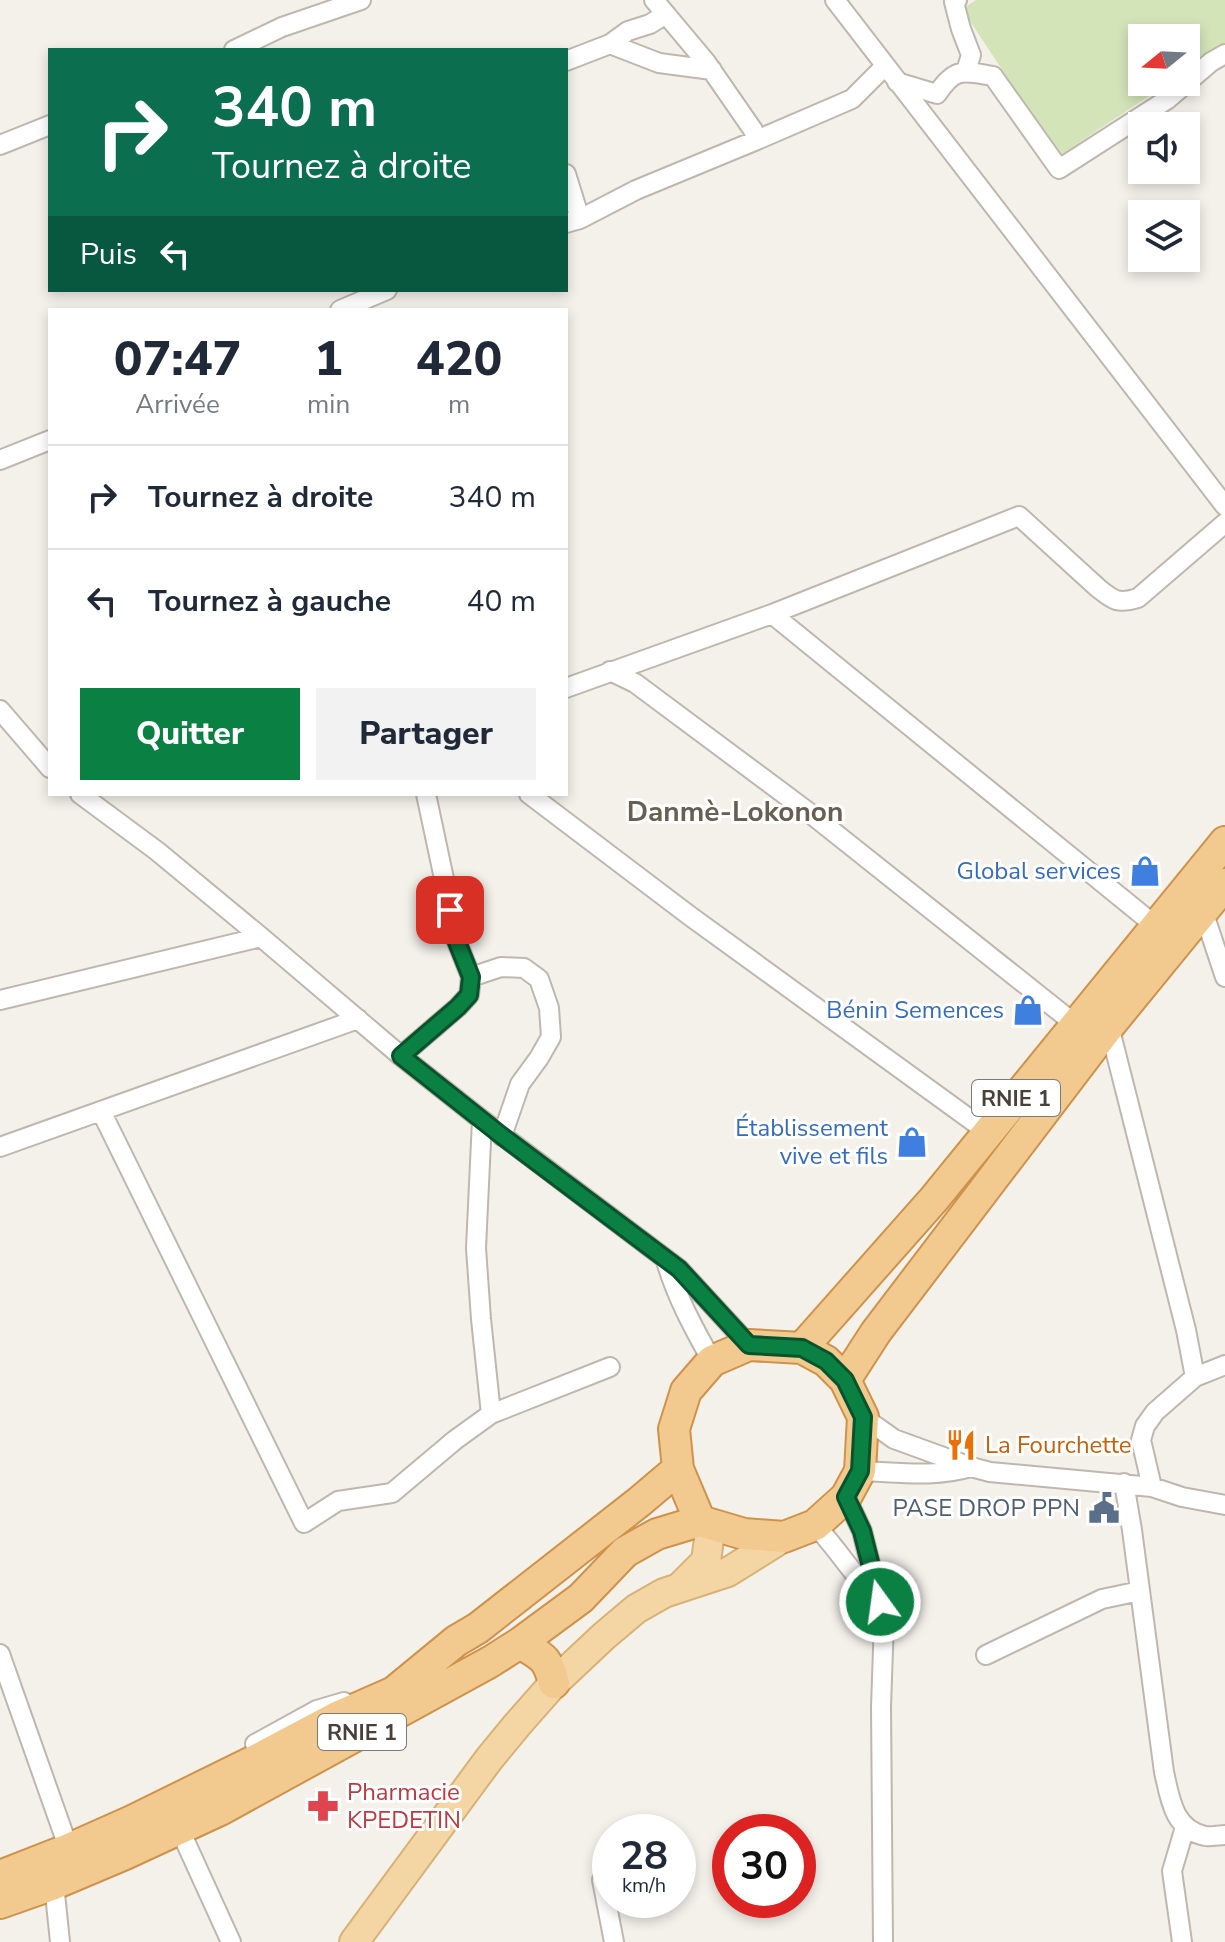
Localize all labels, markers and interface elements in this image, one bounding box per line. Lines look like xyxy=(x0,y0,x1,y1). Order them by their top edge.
north arrow xyxy=(1128,24,1200,96)
map controls xyxy=(1128,24,1200,272)
text: 340 m xyxy=(212,69,377,146)
icon: right xyxy=(80,80,184,184)
button: sound xyxy=(1128,112,1200,184)
text: Tournez à droite xyxy=(212,142,471,191)
button: layers xyxy=(1128,200,1200,272)
icon: left xyxy=(153,232,197,276)
text: Puis xyxy=(80,234,137,275)
text: 07:47 xyxy=(114,326,241,392)
text: 1 xyxy=(314,326,343,392)
text: 420 xyxy=(416,326,502,392)
text: Arrivée xyxy=(135,387,220,422)
text: min xyxy=(307,387,350,422)
text: m xyxy=(448,387,470,422)
icon: right xyxy=(80,475,124,519)
text: Tournez à droite xyxy=(148,477,373,518)
text: 340 m xyxy=(449,477,536,518)
icon: left xyxy=(80,579,124,623)
text: Tournez à gauche xyxy=(148,581,391,622)
text: 40 m xyxy=(467,581,536,622)
button: Quitter xyxy=(80,688,300,780)
button: Partager xyxy=(316,688,536,780)
district label: Danmè-Lokonon xyxy=(627,793,843,831)
shop icon: Global services xyxy=(1128,854,1162,888)
place label: Global services xyxy=(957,855,1121,887)
pin xyxy=(416,876,484,944)
icon: arrive xyxy=(428,888,472,932)
shop icon: Bénin Semences xyxy=(1011,993,1045,1027)
place label: Bénin Semences xyxy=(826,994,1004,1026)
road number: RNIE 1 xyxy=(972,1080,1060,1116)
place label: Établissement vive et fils xyxy=(735,1112,889,1172)
shop icon: Établissement vive et fils xyxy=(895,1125,929,1159)
restaurant icon: La Fourchette xyxy=(944,1428,978,1462)
place label: La Fourchette xyxy=(985,1429,1132,1461)
public building icon: PASE DROP PPN xyxy=(1087,1491,1121,1525)
place label: PASE DROP PPN xyxy=(893,1492,1080,1524)
position arrow xyxy=(838,1560,922,1644)
road number: RNIE 1 xyxy=(318,1714,406,1750)
place label: Pharmacie KPEDETIN xyxy=(347,1776,461,1836)
pharmacy icon: Pharmacie KPEDETIN xyxy=(306,1789,340,1823)
speed limit sign: 30 xyxy=(712,1814,816,1918)
text: 28 xyxy=(620,1829,668,1883)
text: km/h xyxy=(622,1872,666,1899)

